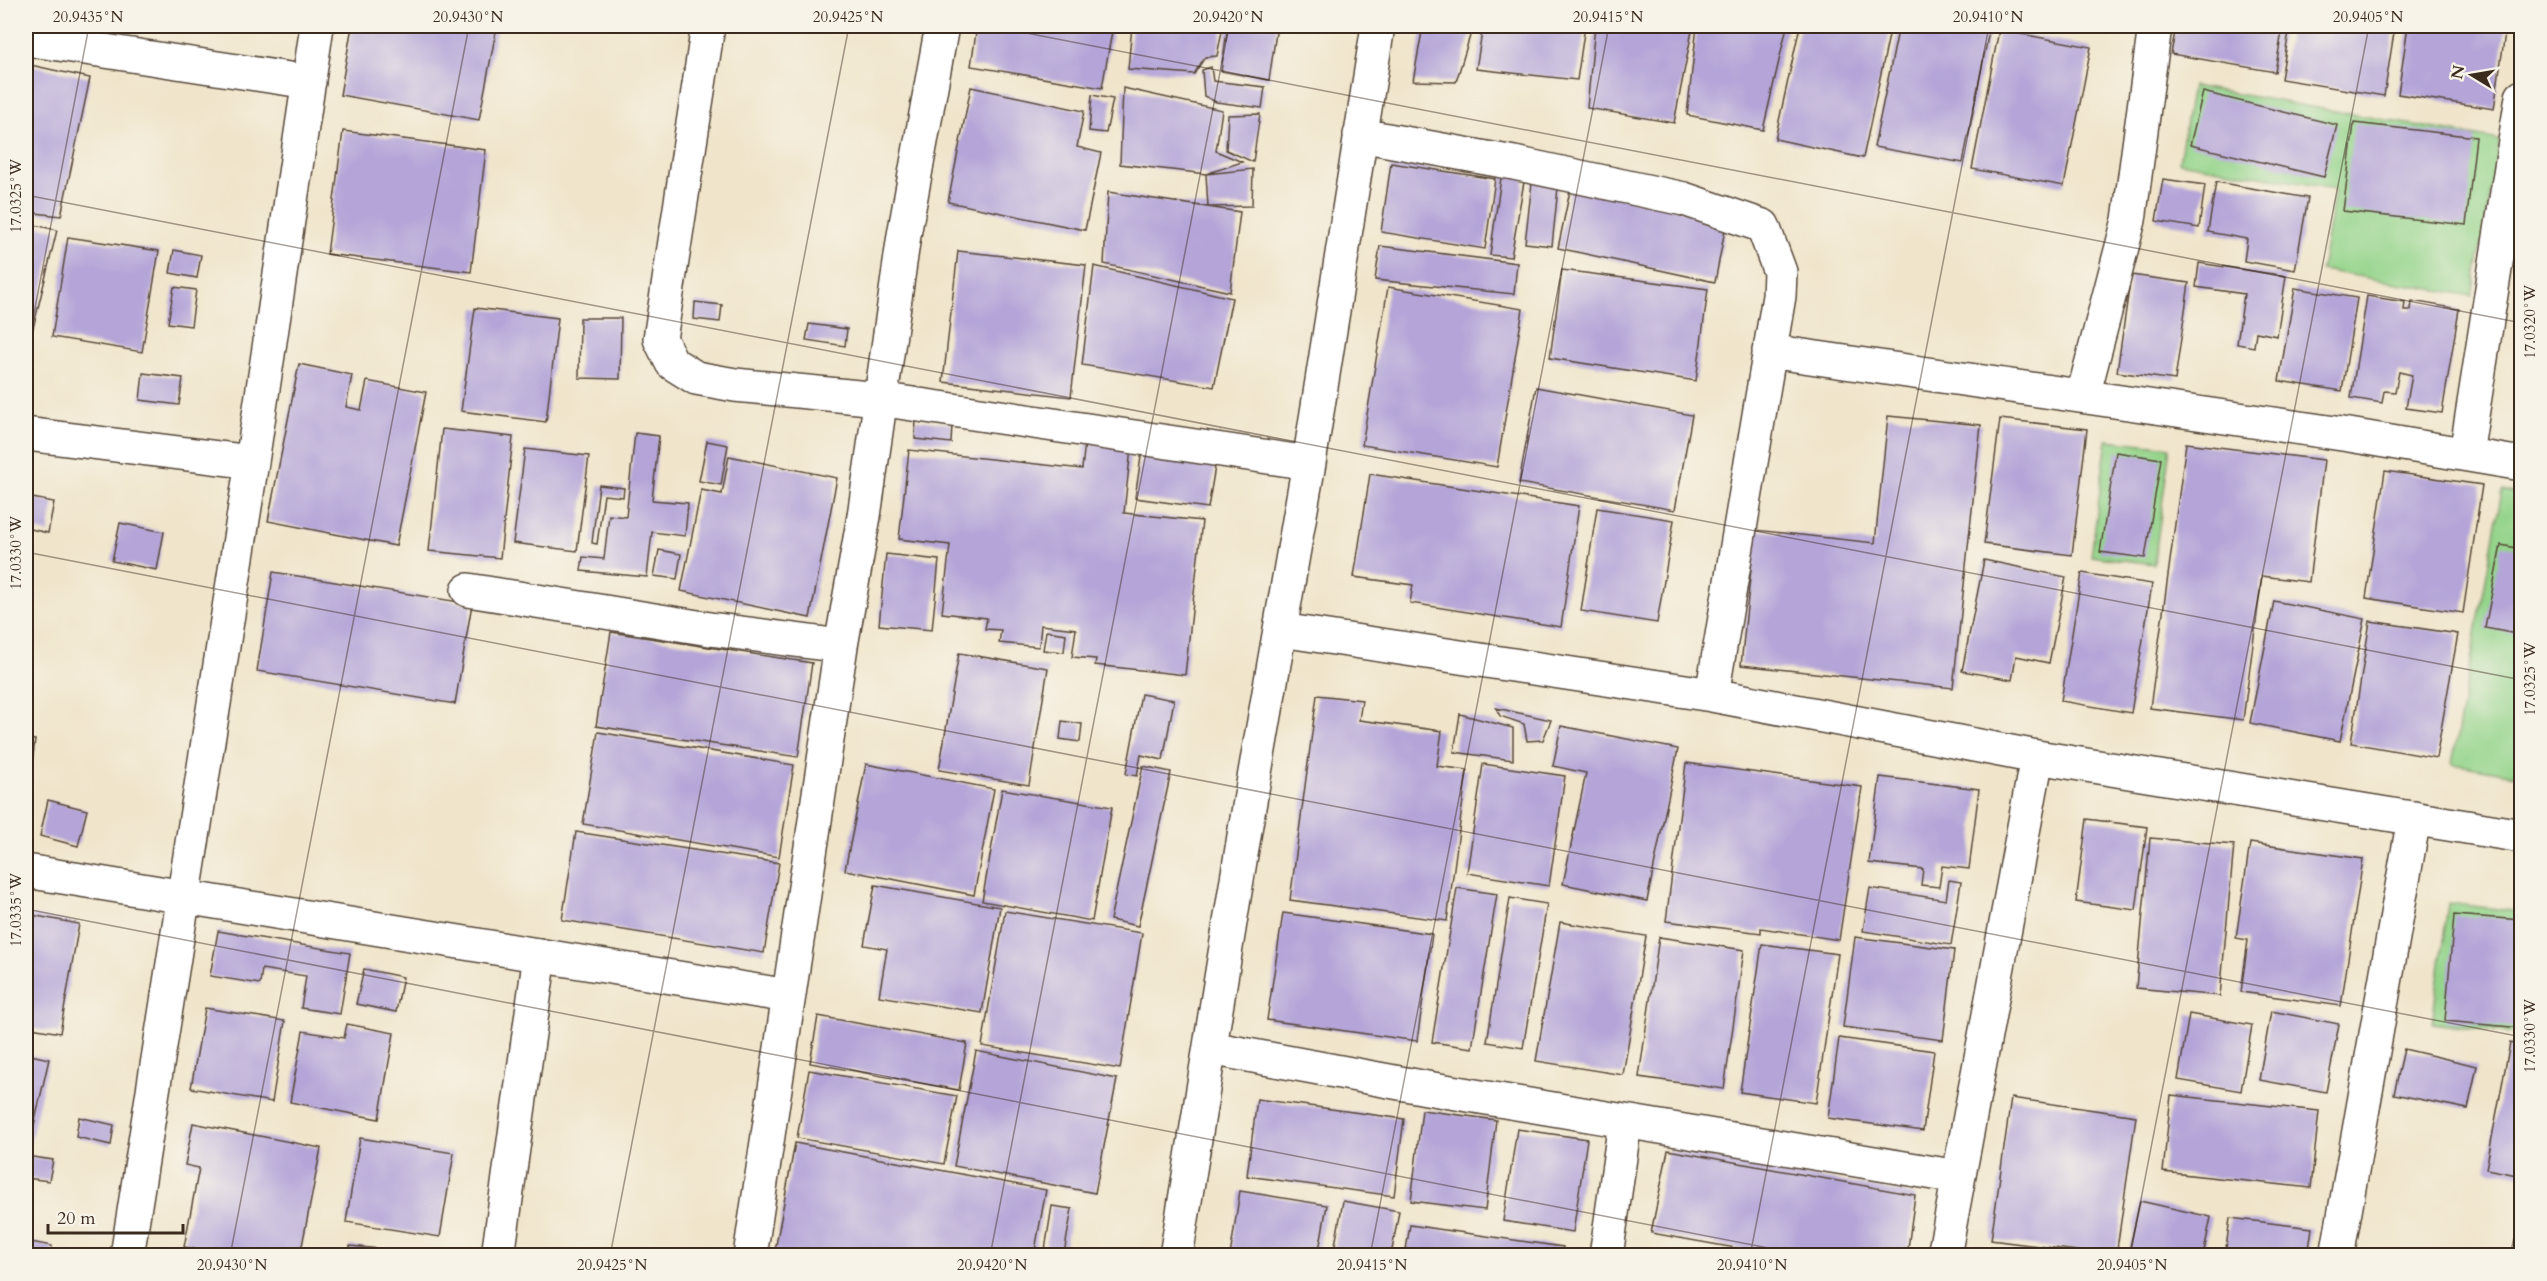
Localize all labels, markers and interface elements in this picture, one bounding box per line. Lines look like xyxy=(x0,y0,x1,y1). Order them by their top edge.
text: 20.9435°N xyxy=(53,7,123,27)
text: 20.9430°N xyxy=(433,7,503,27)
text: 20.9425°N xyxy=(813,7,883,27)
text: 20.9420°N xyxy=(1193,7,1263,27)
text: 20.9415°N xyxy=(1573,7,1643,27)
text: 20.9410°N xyxy=(1953,7,2023,27)
text: 20.9405°N xyxy=(2333,7,2403,27)
north arrow xyxy=(2442,45,2502,105)
text: N xyxy=(2446,63,2470,81)
text: 17.0325°W xyxy=(6,158,26,233)
text: 17.0320°W xyxy=(2520,284,2540,359)
text: 17.0330°W xyxy=(6,515,26,590)
text: 17.0325°W xyxy=(2520,641,2540,716)
text: 17.0335°W xyxy=(6,872,26,947)
text: 17.0330°W xyxy=(2520,998,2540,1073)
scale bar xyxy=(48,1197,183,1235)
text: 20 m xyxy=(57,1206,96,1231)
text: 20.9430°N xyxy=(197,1255,267,1275)
text: 20.9425°N xyxy=(577,1255,647,1275)
text: 20.9420°N xyxy=(957,1255,1027,1275)
text: 20.9415°N xyxy=(1337,1255,1407,1275)
text: 20.9410°N xyxy=(1717,1255,1787,1275)
text: 20.9405°N xyxy=(2097,1255,2167,1275)

